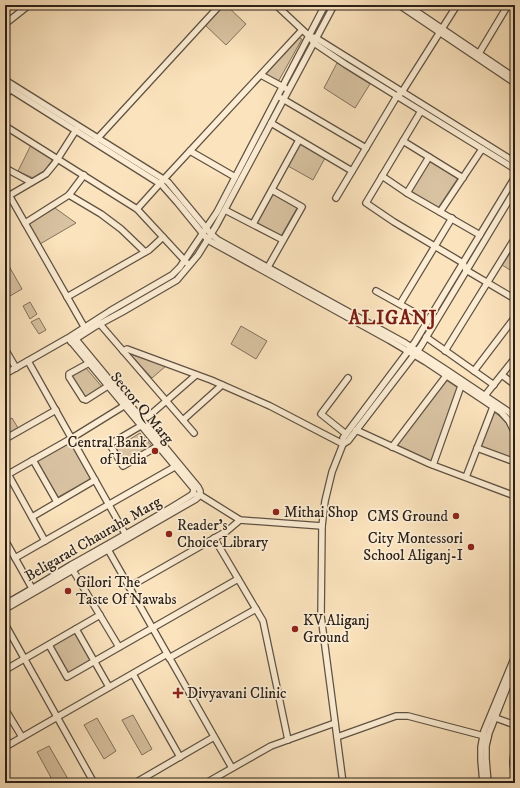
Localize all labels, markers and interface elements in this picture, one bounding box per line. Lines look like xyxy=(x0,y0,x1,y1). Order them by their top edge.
district label: ALIGANJ xyxy=(347,307,438,330)
street label: Sector Q Marg xyxy=(106,368,178,449)
place label: Central Bank of India xyxy=(67,433,148,469)
marker: Central Bank of India xyxy=(150,446,160,456)
street label: Beligarad Chauraha Marg xyxy=(21,492,165,586)
place label: Mithai Shop xyxy=(284,503,359,522)
marker: Mithai Shop xyxy=(271,507,281,517)
place label: CMS Ground xyxy=(367,507,449,526)
marker: CMS Ground xyxy=(451,511,461,521)
place label: Reader's Choice Library xyxy=(177,516,269,552)
marker: Reader's Choice Library xyxy=(164,529,174,539)
place label: City Montessori School Aliganj-I xyxy=(363,529,463,565)
marker: City Montessori School Aliganj-I xyxy=(466,542,476,552)
place label: Gilori The Taste Of Nawabs xyxy=(76,573,177,609)
marker: Gilori The Taste Of Nawabs xyxy=(63,586,73,596)
place label: KV Aliganj Ground xyxy=(303,611,369,647)
marker: KV Aliganj Ground xyxy=(290,624,300,634)
place label: Divyavani Clinic xyxy=(187,684,287,703)
marker: Divyavani Clinic xyxy=(172,687,184,699)

